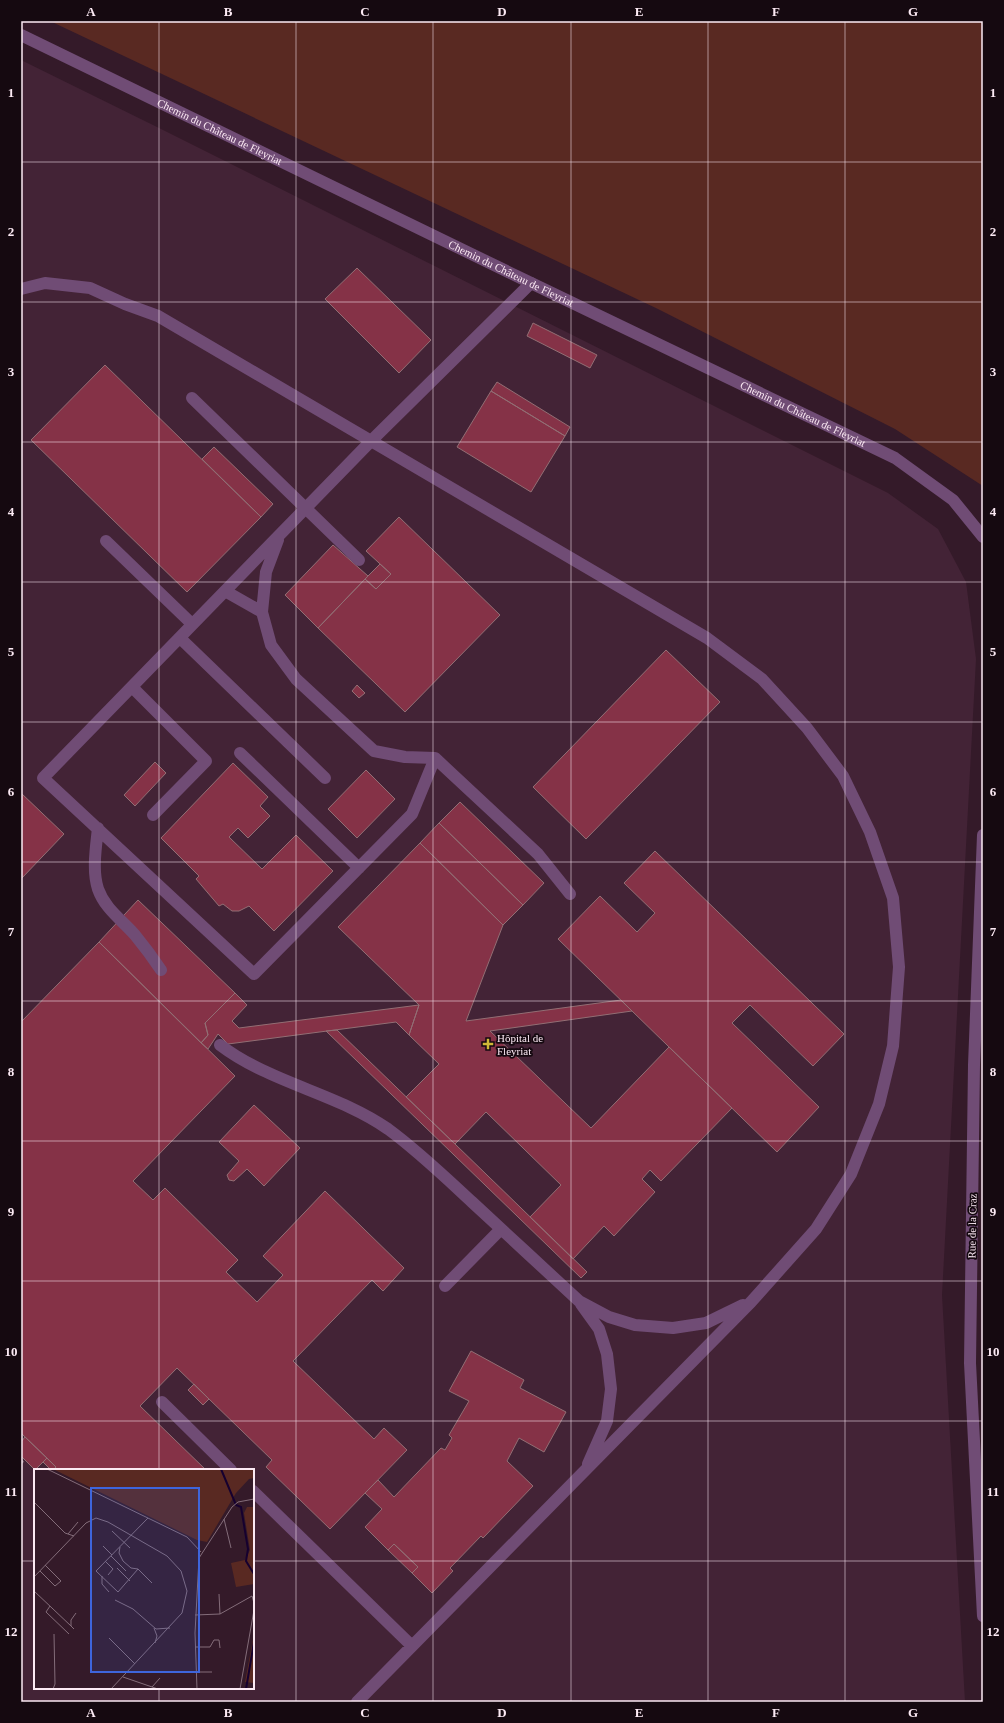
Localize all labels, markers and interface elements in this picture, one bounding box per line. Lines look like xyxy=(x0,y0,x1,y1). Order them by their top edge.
text: A xyxy=(86,4,96,19)
text: B xyxy=(224,4,233,19)
text: C xyxy=(360,4,370,19)
text: D xyxy=(497,4,507,19)
text: E xyxy=(635,4,643,19)
text: F xyxy=(772,4,780,19)
text: G xyxy=(908,4,918,19)
text: 1 xyxy=(8,85,14,100)
text: 1 xyxy=(990,85,996,100)
street label: Chemin du Château de Fleyriat xyxy=(155,96,284,167)
text: 2 xyxy=(8,224,14,239)
text: 2 xyxy=(990,224,996,239)
street label: Chemin du Château de Fleyriat xyxy=(447,238,576,309)
text: 3 xyxy=(8,364,15,379)
text: 3 xyxy=(990,364,997,379)
street label: Chemin du Château de Fleyriat xyxy=(738,379,868,449)
text: 4 xyxy=(8,504,15,519)
text: 4 xyxy=(990,504,997,519)
text: 5 xyxy=(8,644,15,659)
text: 5 xyxy=(990,644,997,659)
text: 6 xyxy=(8,784,15,799)
text: 6 xyxy=(990,784,997,799)
text: 7 xyxy=(8,924,15,939)
text: 7 xyxy=(990,924,997,939)
place label: Hôpital de Fleyriat xyxy=(497,1032,543,1057)
marker: Hôpital de Fleyriat xyxy=(482,1038,494,1050)
text: 8 xyxy=(8,1064,15,1079)
text: 8 xyxy=(990,1064,997,1079)
street label: Rue de la Craz xyxy=(965,1193,979,1259)
text: 9 xyxy=(8,1204,15,1219)
text: 9 xyxy=(990,1204,997,1219)
text: 10 xyxy=(5,1344,18,1359)
text: 10 xyxy=(987,1344,1000,1359)
inset map xyxy=(34,1469,254,1689)
text: 11 xyxy=(5,1484,17,1499)
text: 11 xyxy=(987,1484,999,1499)
text: 12 xyxy=(5,1624,18,1639)
text: 12 xyxy=(987,1624,1000,1639)
text: A xyxy=(86,1705,96,1720)
text: B xyxy=(224,1705,233,1720)
text: C xyxy=(360,1705,370,1720)
text: D xyxy=(497,1705,507,1720)
text: E xyxy=(635,1705,643,1720)
text: F xyxy=(772,1705,780,1720)
text: G xyxy=(908,1705,918,1720)

